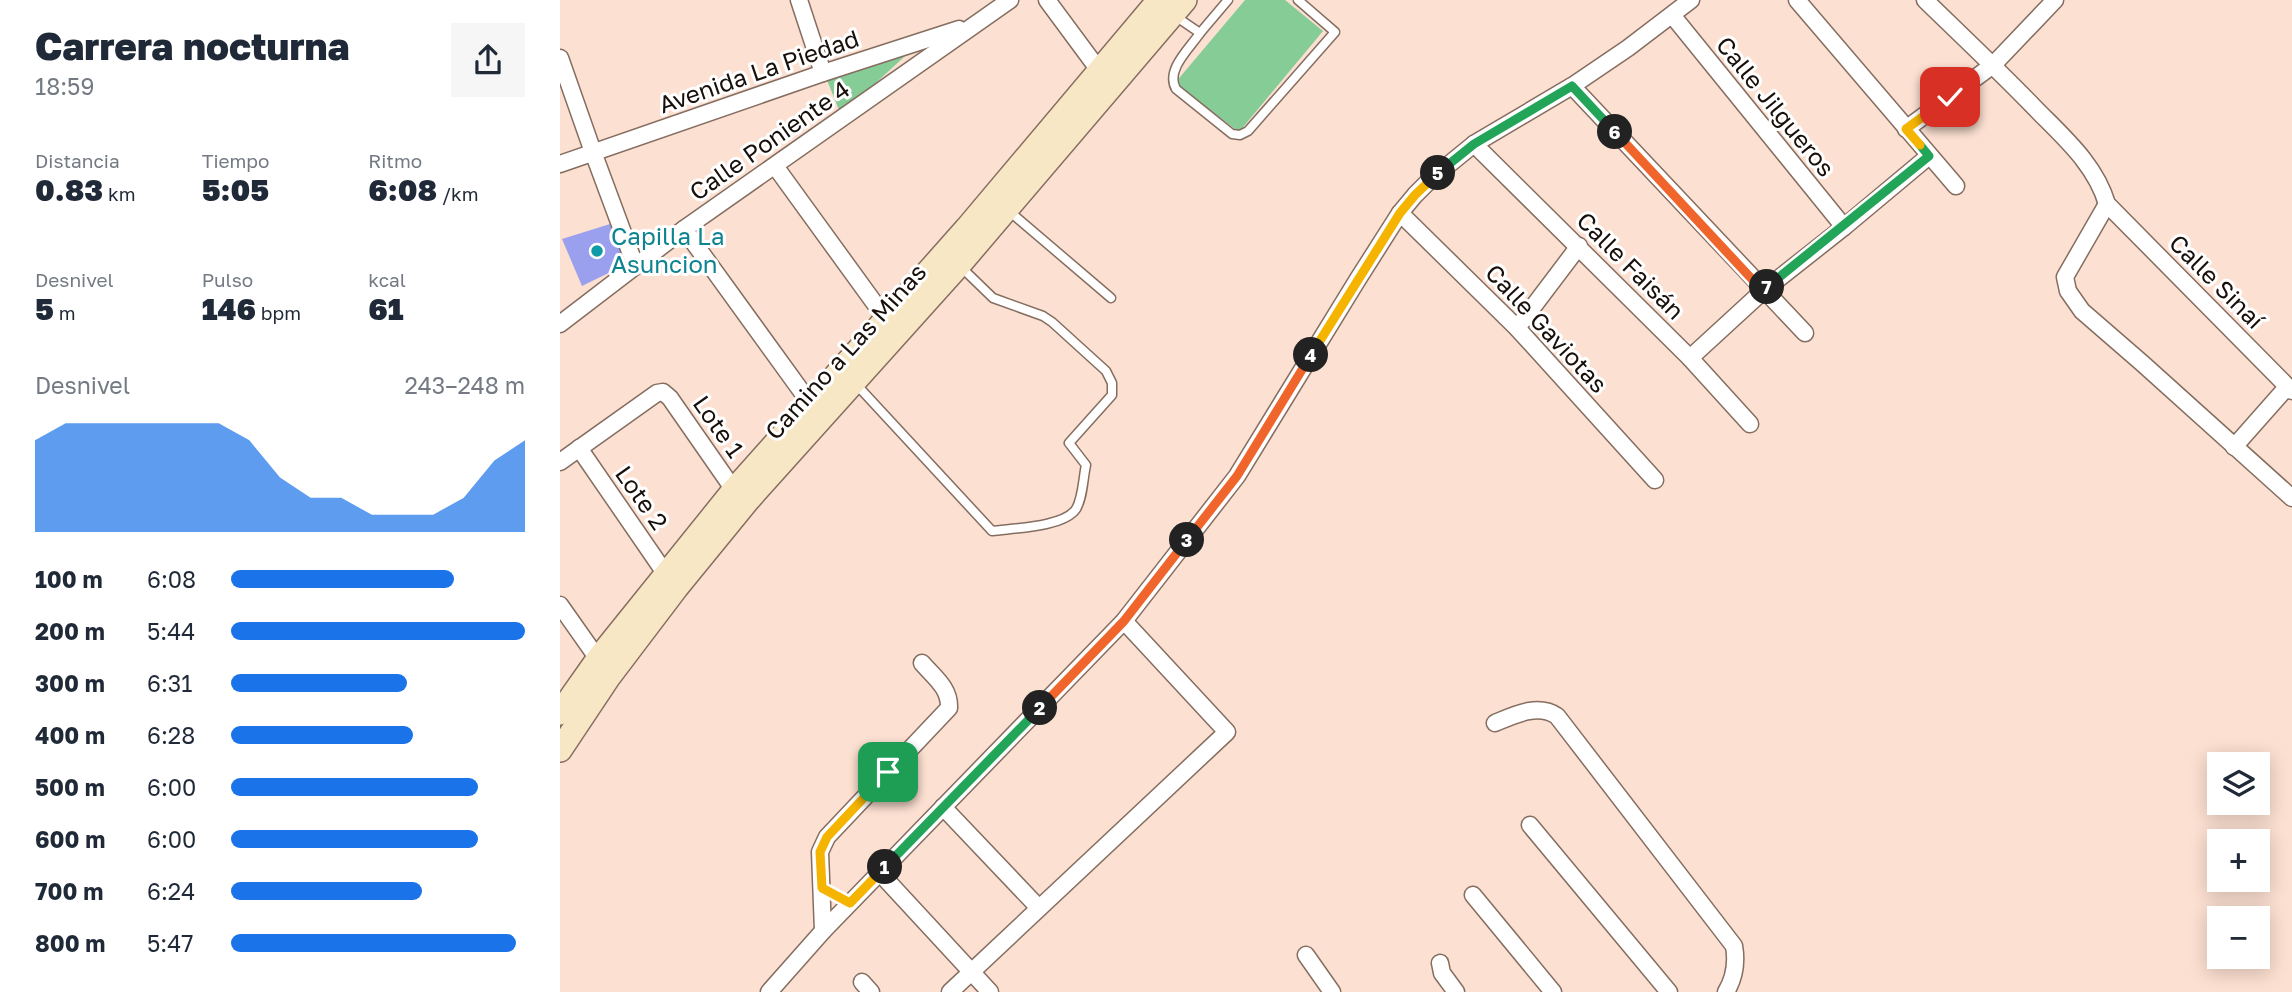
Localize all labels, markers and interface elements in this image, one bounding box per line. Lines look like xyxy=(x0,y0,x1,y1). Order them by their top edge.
text: Carrera nocturna xyxy=(35,23,350,68)
button: share xyxy=(451,23,525,97)
street label: Avenida La Piedad xyxy=(655,23,862,118)
street label: Calle Jilgueros xyxy=(1711,30,1841,182)
pin xyxy=(1920,67,1980,127)
text: 18:59 xyxy=(35,72,94,100)
street label: Calle Poniente 4 xyxy=(684,74,855,206)
icon: check xyxy=(1931,78,1969,116)
pin: 6 xyxy=(1598,114,1632,150)
text: 6 xyxy=(1608,120,1621,143)
text: Distancia xyxy=(35,149,120,172)
text: Tiempo xyxy=(202,149,269,172)
text: Ritmo xyxy=(368,149,422,172)
pin: 5 xyxy=(1420,156,1456,190)
text: 5 xyxy=(1432,161,1443,184)
text: 0.83 xyxy=(35,172,103,208)
text: 5:05 xyxy=(202,172,269,208)
text: 6:08 xyxy=(368,172,437,208)
text: km xyxy=(103,182,136,205)
text: /km xyxy=(437,182,479,205)
street label: Calle Faisán xyxy=(1571,205,1691,325)
place label: Capilla La Asuncion xyxy=(611,221,724,278)
street label: Calle Sinaí xyxy=(2164,228,2271,335)
marker: Capilla La Asuncion xyxy=(589,243,605,259)
street label: Camino a Las Minas xyxy=(758,257,931,445)
street label: Calle Gaviotas xyxy=(1480,258,1614,398)
text: Desnivel xyxy=(35,268,114,291)
text: Pulso xyxy=(202,268,253,291)
text: kcal xyxy=(368,268,406,291)
pin: 7 xyxy=(1750,270,1784,304)
text: 7 xyxy=(1761,275,1772,298)
text: 5 xyxy=(35,291,54,327)
text: 146 xyxy=(202,291,256,327)
text: 61 xyxy=(368,291,404,327)
text: m xyxy=(54,301,75,324)
text: bpm xyxy=(256,301,301,324)
pin: 4 xyxy=(1294,338,1328,372)
text: 4 xyxy=(1305,343,1316,366)
text: Desnivel xyxy=(35,371,130,399)
text: 243–248 m xyxy=(404,371,525,399)
street label: Lote 1 xyxy=(688,390,751,463)
street label: Lote 2 xyxy=(610,460,675,535)
pin: 3 xyxy=(1170,522,1204,558)
text: 3 xyxy=(1181,528,1192,551)
text: 100 m xyxy=(35,565,103,593)
text: 6:08 xyxy=(147,565,196,593)
text: 200 m xyxy=(35,617,105,645)
text: 5:44 xyxy=(147,617,195,645)
text: 300 m xyxy=(35,669,105,697)
text: 6:31 xyxy=(147,669,192,697)
pin: 2 xyxy=(1022,690,1058,726)
text: 2 xyxy=(1034,696,1045,719)
text: 400 m xyxy=(35,721,105,749)
text: 6:28 xyxy=(147,721,195,749)
pin xyxy=(858,742,918,802)
map controls xyxy=(2207,752,2270,969)
button: layers xyxy=(2207,752,2270,815)
icon: arrive xyxy=(869,753,907,791)
text: 500 m xyxy=(35,773,105,801)
text: 6:00 xyxy=(147,773,196,801)
text: 600 m xyxy=(35,825,105,853)
text: 6:00 xyxy=(147,825,196,853)
button: + xyxy=(2207,829,2270,892)
pin: 1 xyxy=(868,850,902,884)
text: 1 xyxy=(880,855,889,878)
text: 700 m xyxy=(35,877,103,905)
text: 6:24 xyxy=(147,877,195,905)
button: − xyxy=(2207,906,2270,969)
text: 800 m xyxy=(35,929,106,957)
text: 5:47 xyxy=(147,929,193,957)

